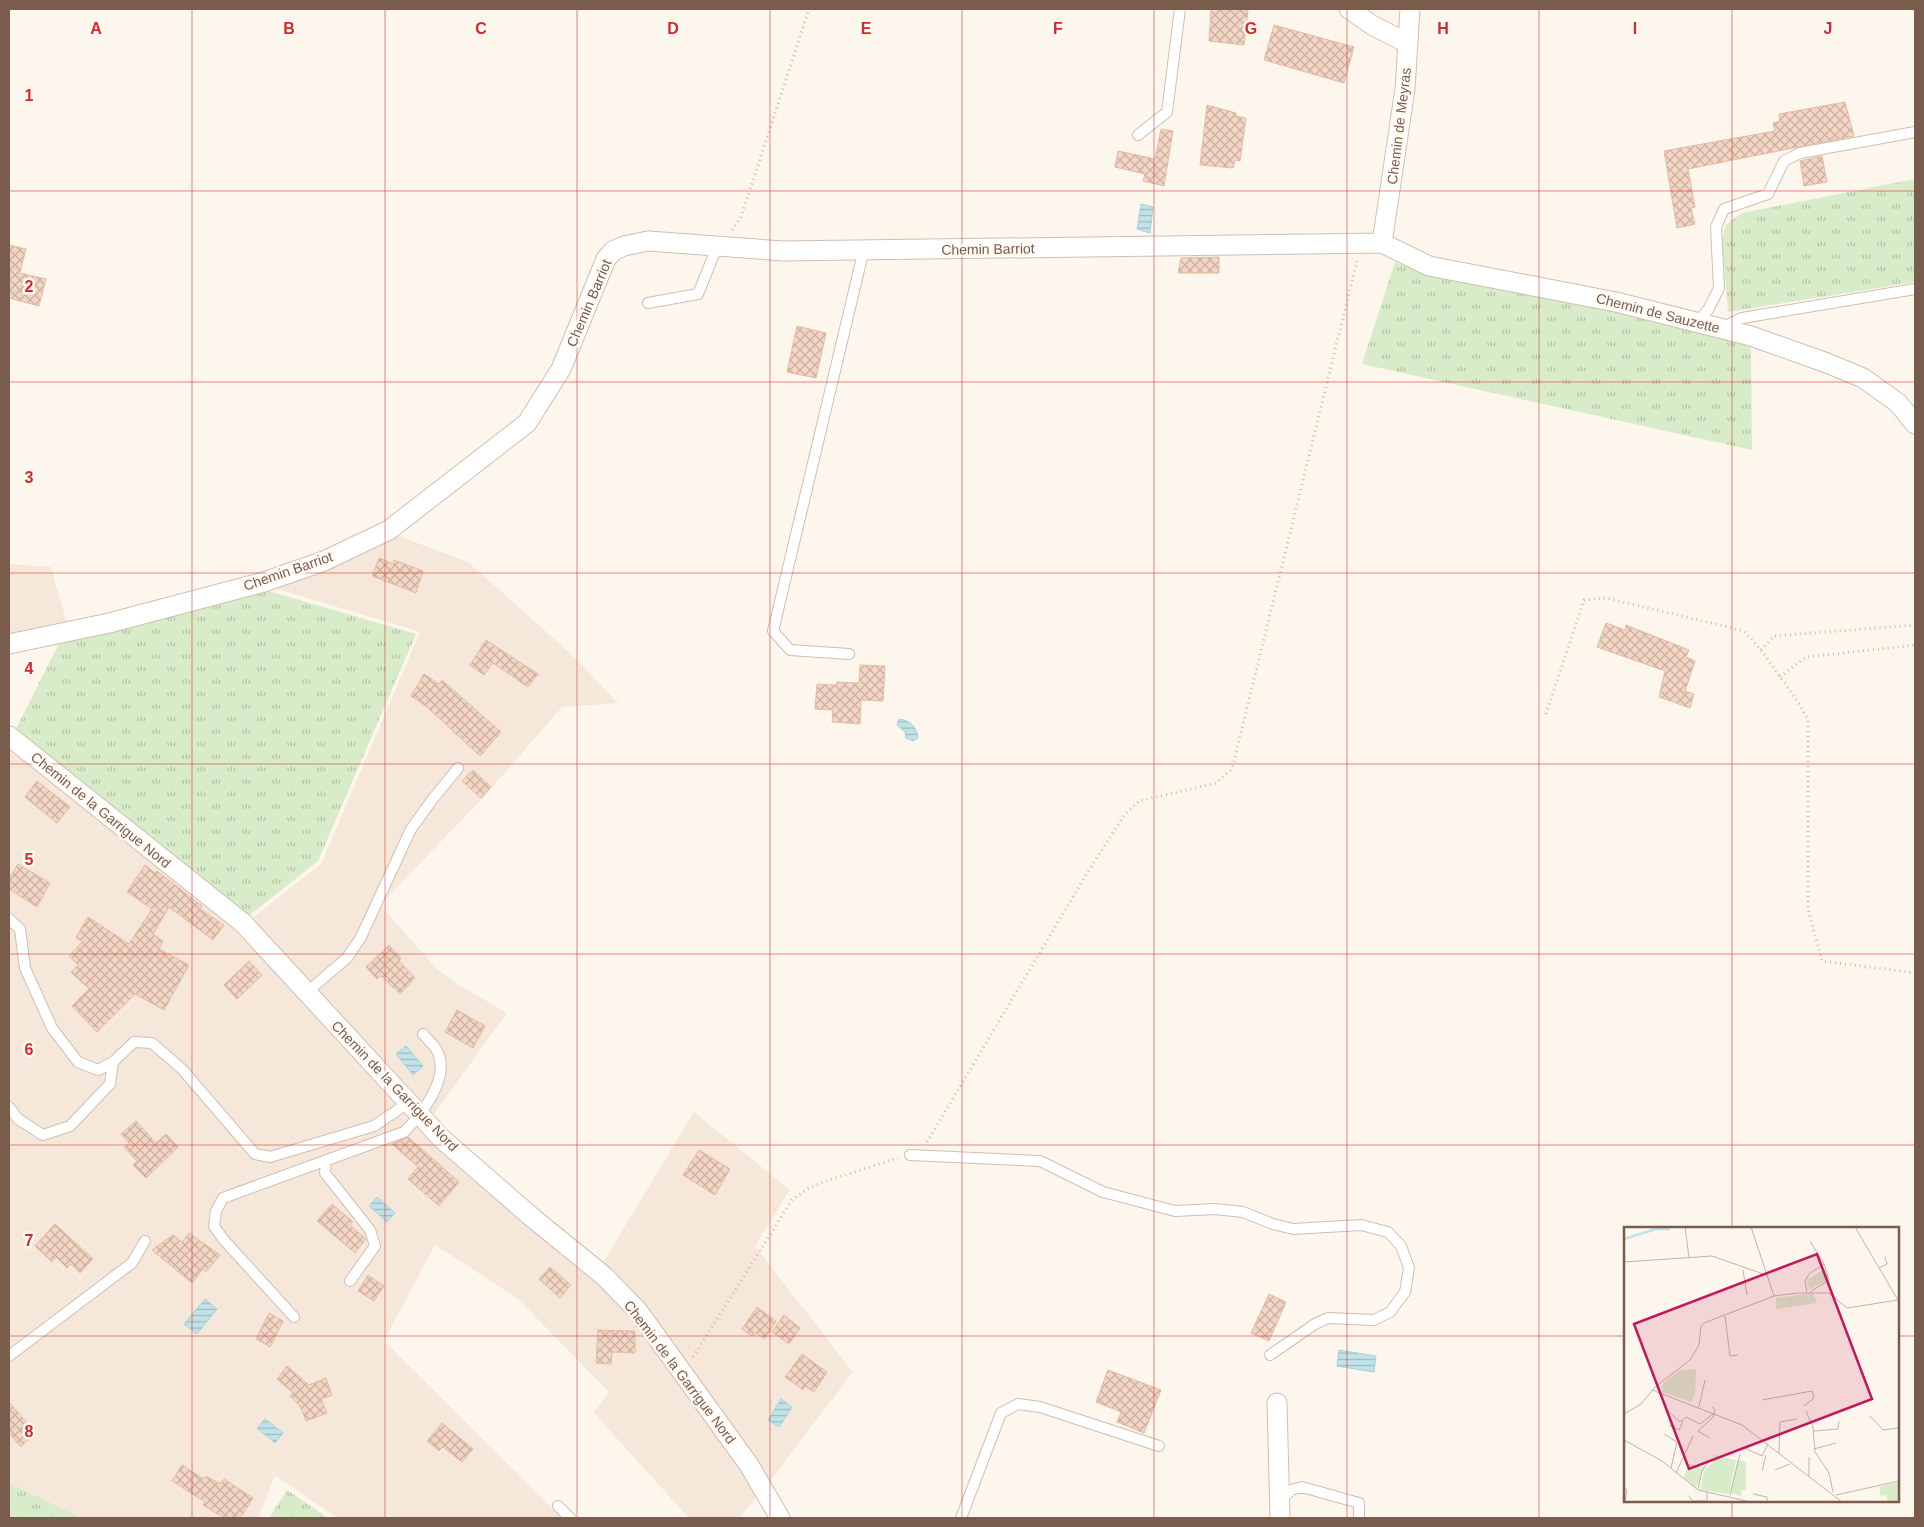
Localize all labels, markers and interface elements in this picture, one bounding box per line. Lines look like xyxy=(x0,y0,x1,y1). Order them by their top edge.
text: A xyxy=(90,20,102,37)
text: B xyxy=(283,20,295,37)
text: C xyxy=(475,20,487,37)
text: D xyxy=(667,20,679,37)
text: E xyxy=(861,20,872,37)
text: F xyxy=(1053,20,1063,37)
text: G xyxy=(1245,20,1257,37)
text: H xyxy=(1437,20,1449,37)
text: I xyxy=(1633,20,1637,37)
text: J xyxy=(1824,20,1832,37)
street label: Chemin de Meyras xyxy=(1384,67,1414,185)
text: 1 xyxy=(25,87,34,104)
street label: Chemin Barriot xyxy=(941,240,1035,258)
street label: Chemin Barriot xyxy=(563,257,615,349)
text: 2 xyxy=(25,278,34,295)
street label: Chemin de Sauzette xyxy=(1595,290,1722,336)
text: 3 xyxy=(25,469,34,486)
street label: Chemin Barriot xyxy=(241,548,335,594)
text: 4 xyxy=(25,660,34,677)
street label: Chemin de la Garrigue Nord xyxy=(28,749,174,871)
text: 5 xyxy=(25,851,34,868)
street label: Chemin de la Garrigue Nord xyxy=(328,1017,462,1155)
text: 6 xyxy=(25,1041,34,1058)
inset map xyxy=(1624,1227,1899,1502)
text: 7 xyxy=(25,1232,34,1249)
street label: Chemin de la Garrigue Nord xyxy=(621,1297,739,1447)
text: 8 xyxy=(25,1423,34,1440)

